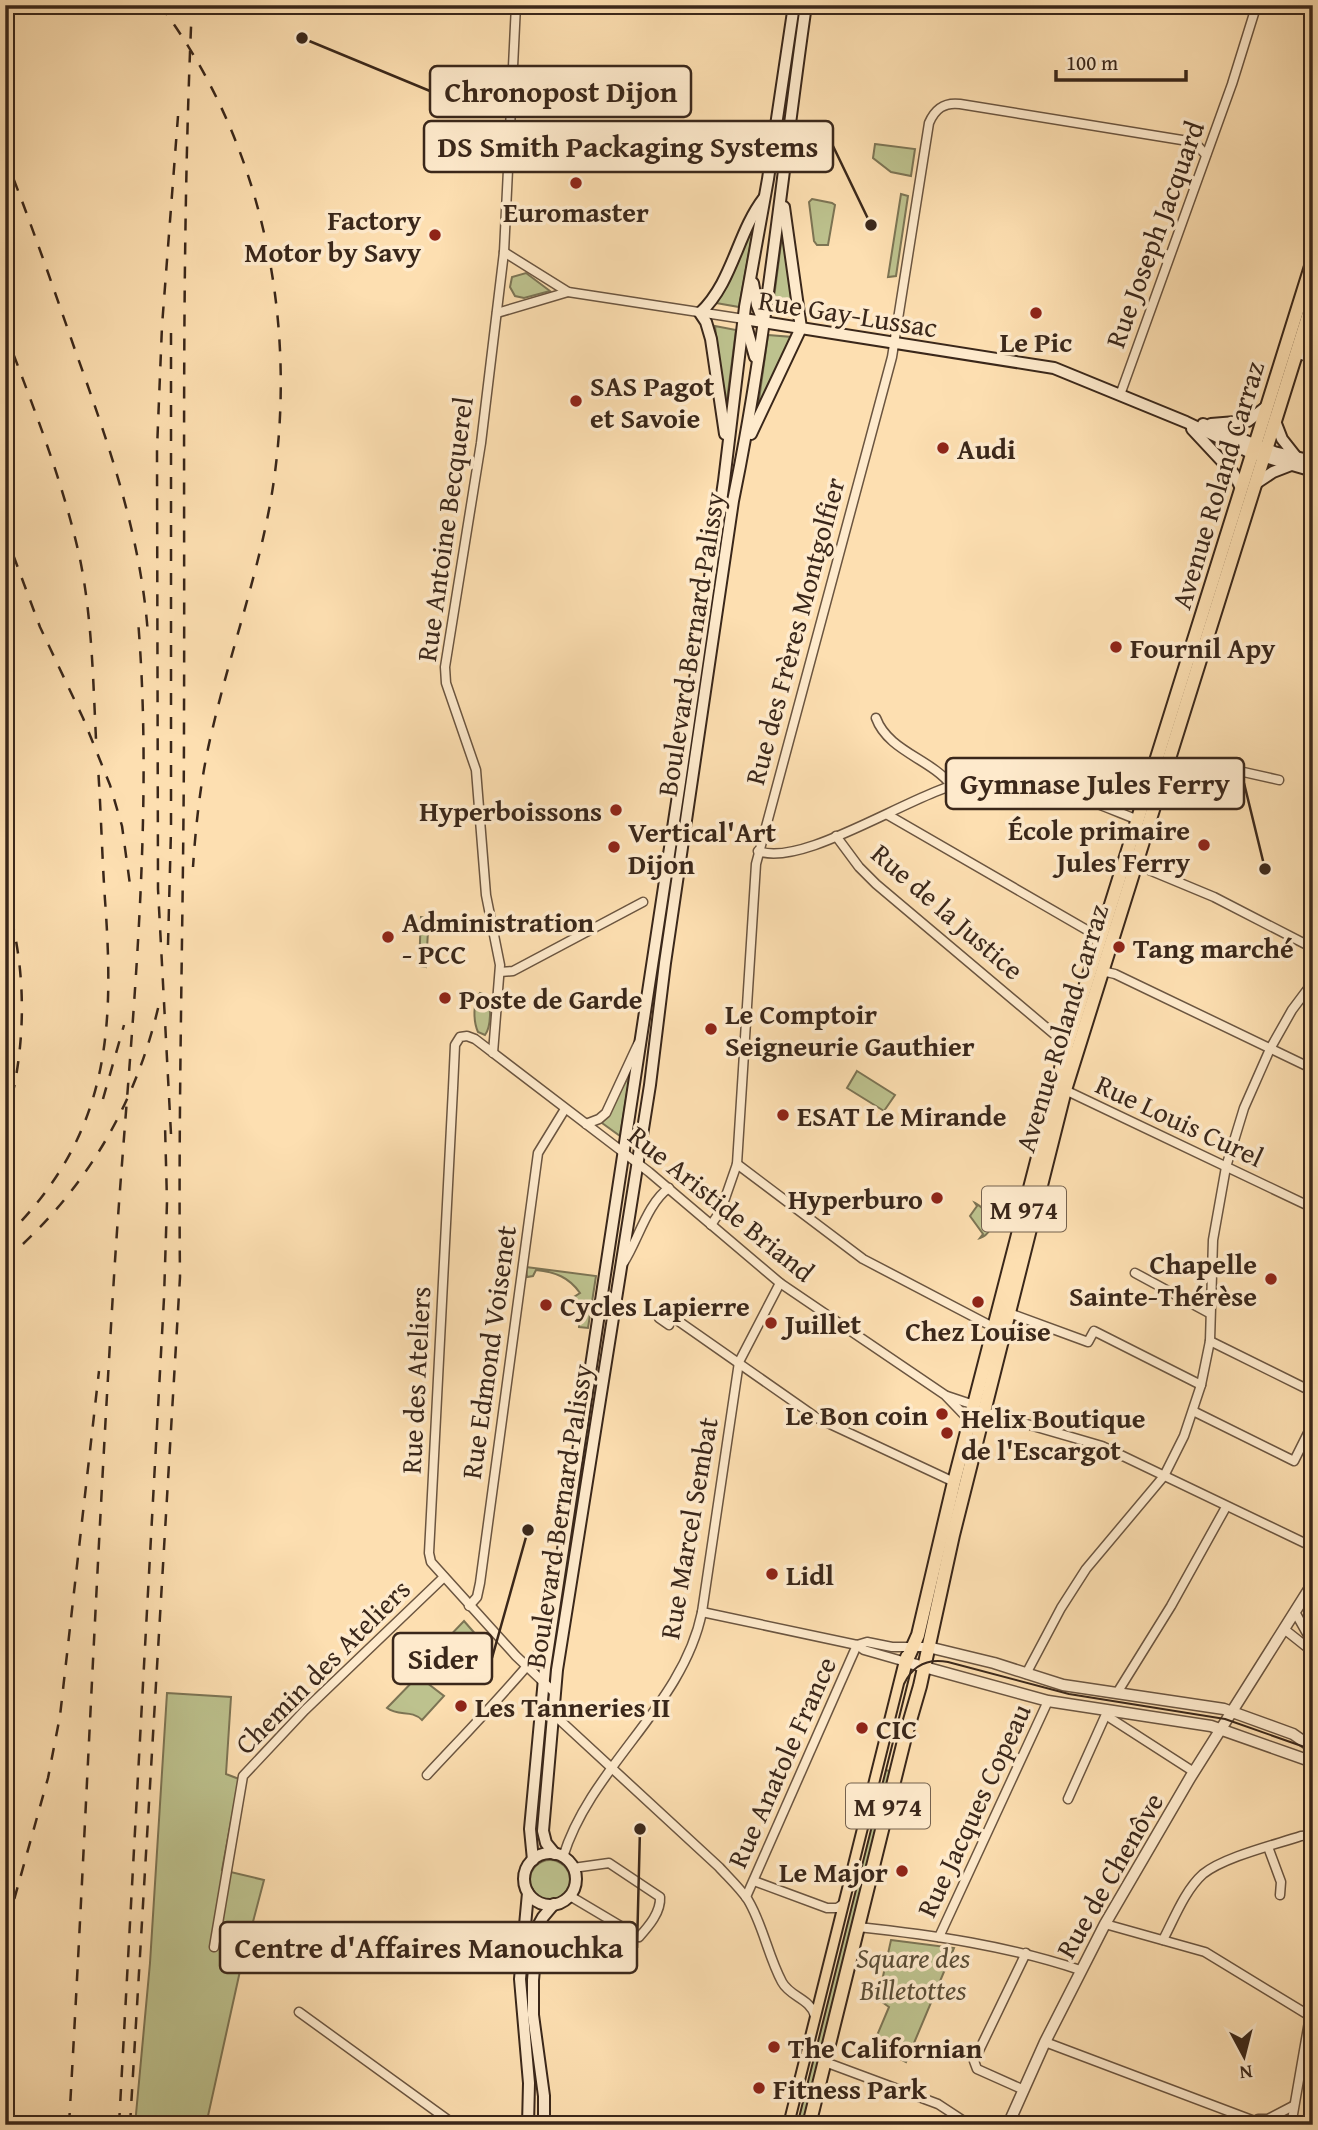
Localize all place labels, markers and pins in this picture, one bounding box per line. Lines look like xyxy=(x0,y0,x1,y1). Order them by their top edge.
callout: Chronopost Dijon xyxy=(430,66,691,117)
callout: DS Smith Packaging Systems xyxy=(424,121,833,172)
marker: Euromaster xyxy=(568,175,584,191)
place label: Euromaster xyxy=(503,191,649,232)
place label: Factory Motor by Savy xyxy=(244,199,422,272)
marker: Factory Motor by Savy xyxy=(427,227,443,243)
marker: Le Pic xyxy=(1028,305,1044,321)
place label: Le Pic xyxy=(1000,321,1072,362)
place label: SAS Pagot et Savoie xyxy=(590,365,715,438)
marker: SAS Pagot et Savoie xyxy=(568,393,584,409)
place label: Audi xyxy=(957,428,1016,469)
marker: Audi xyxy=(935,440,951,456)
place label: Fournil Apy xyxy=(1130,627,1276,668)
marker: Fournil Apy xyxy=(1108,639,1124,655)
callout: Gymnase Jules Ferry xyxy=(946,758,1244,809)
place label: Hyperboissons xyxy=(419,790,602,831)
marker: Hyperboissons xyxy=(608,802,624,818)
place label: École primaire Jules Ferry xyxy=(1008,809,1191,882)
place label: Vertical'Art Dijon xyxy=(628,811,777,884)
marker: École primaire Jules Ferry xyxy=(1196,837,1212,853)
marker: Vertical'Art Dijon xyxy=(606,839,622,855)
place label: Administration - PCC xyxy=(402,901,595,974)
place label: Tang marché xyxy=(1133,927,1294,968)
marker: Administration - PCC xyxy=(380,929,396,945)
marker: Tang marché xyxy=(1111,939,1127,955)
place label: Poste de Garde xyxy=(459,978,643,1019)
marker: Poste de Garde xyxy=(437,990,453,1006)
place label: Le Comptoir Seigneurie Gauthier xyxy=(725,993,975,1066)
marker: Le Comptoir Seigneurie Gauthier xyxy=(703,1021,719,1037)
place label: ESAT Le Mirande xyxy=(797,1095,1006,1136)
marker: ESAT Le Mirande xyxy=(775,1107,791,1123)
place label: Hyperburo xyxy=(788,1178,923,1219)
marker: Hyperburo xyxy=(929,1190,945,1206)
place label: Chapelle Sainte-Thérèse xyxy=(1069,1243,1257,1316)
marker: Chapelle Sainte-Thérèse xyxy=(1263,1271,1279,1287)
place label: Cycles Lapierre xyxy=(560,1285,750,1326)
marker: Chez Louise xyxy=(970,1294,986,1310)
marker: Cycles Lapierre xyxy=(538,1297,554,1313)
place label: Juillet xyxy=(781,1303,862,1344)
place label: Chez Louise xyxy=(905,1310,1051,1351)
marker: Juillet xyxy=(763,1315,779,1331)
place label: Le Bon coin xyxy=(786,1394,928,1435)
place label: Helix Boutique de l'Escargot xyxy=(961,1397,1145,1470)
marker: Le Bon coin xyxy=(934,1406,950,1422)
marker: Helix Boutique de l'Escargot xyxy=(939,1425,955,1441)
place label: Lidl xyxy=(786,1554,834,1595)
marker: Lidl xyxy=(764,1566,780,1582)
callout: Sider xyxy=(393,1633,492,1684)
place label: Les Tanneries II xyxy=(475,1686,671,1727)
marker: Les Tanneries II xyxy=(453,1698,469,1714)
place label: CIC xyxy=(876,1708,917,1749)
marker: CIC xyxy=(854,1720,870,1736)
place label: Le Major xyxy=(779,1851,888,1892)
marker: Le Major xyxy=(894,1863,910,1879)
callout: Centre d'Affaires Manouchka xyxy=(220,1922,637,1973)
place label: The Californian xyxy=(788,2027,983,2068)
marker: The Californian xyxy=(766,2039,782,2055)
place label: Fitness Park xyxy=(773,2068,928,2109)
marker: Fitness Park xyxy=(751,2080,767,2096)

